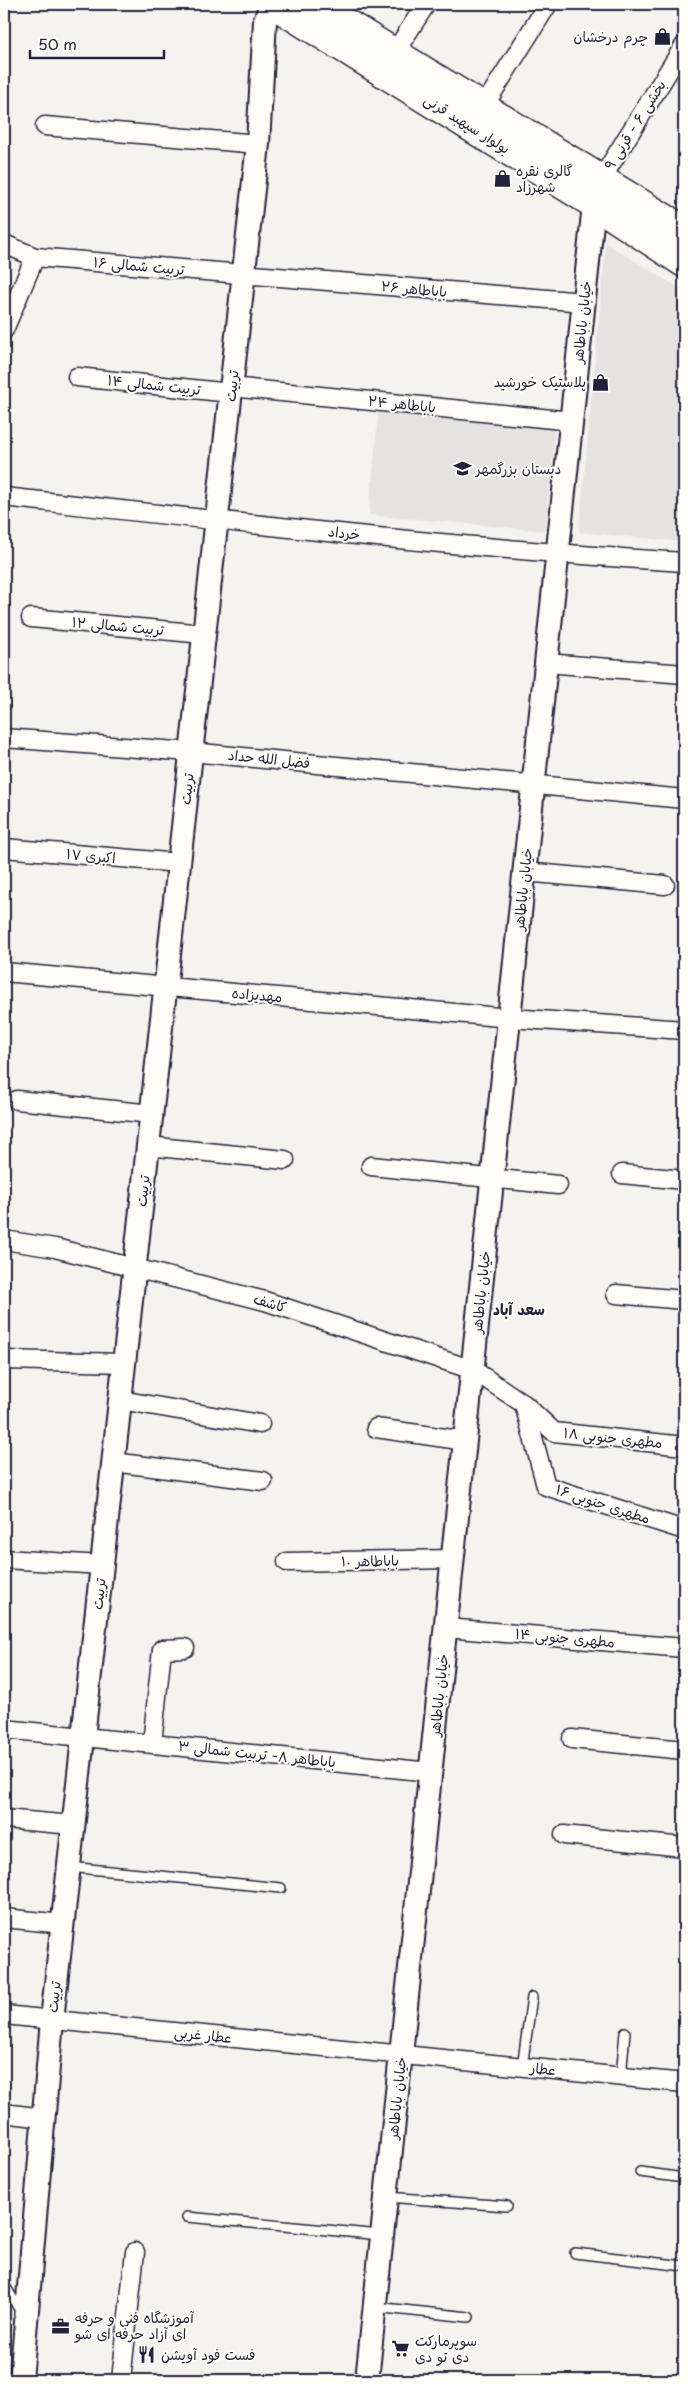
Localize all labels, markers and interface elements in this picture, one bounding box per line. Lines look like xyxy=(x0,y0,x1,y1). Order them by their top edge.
place label: چرم درخشان xyxy=(573,26,648,49)
shop icon: چرم درخشان xyxy=(652,27,672,47)
scale bar xyxy=(30,28,164,60)
text: 50 m xyxy=(38,32,77,55)
street label: بخشی ۶ - قرنی ۹ xyxy=(599,76,671,174)
street label: بولوار سپهبد قرنی xyxy=(420,89,515,159)
place label: گالری نقره شهرزاد xyxy=(516,160,573,197)
shop icon: گالری نقره شهرزاد xyxy=(492,169,512,189)
street label: تربیت شمالی ۱۶ xyxy=(93,251,186,280)
street label: باباطاهر ۲۶ xyxy=(380,275,448,302)
street label: خیابان باباطاهر xyxy=(567,280,596,365)
street label: تربیت xyxy=(219,368,244,403)
street label: تربیت شمالی ۱۴ xyxy=(106,369,203,400)
place label: پلاستیک خورشید xyxy=(494,371,586,392)
shop icon: پلاستیک خورشید xyxy=(590,372,610,392)
street label: باباطاهر ۲۴ xyxy=(367,389,437,418)
place label: دبستان بزرگمهر xyxy=(475,458,561,479)
school or university icon: دبستان بزرگمهر xyxy=(452,459,472,479)
street label: خرداد xyxy=(327,520,361,545)
street label: تربیت شمالی ۱۲ xyxy=(71,611,166,640)
street label: فضل الله حداد xyxy=(227,744,311,773)
street label: تربیت xyxy=(174,771,199,806)
street label: اکبری ۱۷ xyxy=(65,843,117,868)
street label: خیابان باباطاهر xyxy=(508,847,537,932)
street label: مهدیزاده xyxy=(231,982,283,1007)
street label: تربیت xyxy=(130,1173,155,1208)
street label: خیابان باباطاهر xyxy=(466,1250,495,1335)
street label: کاشف xyxy=(251,1288,289,1317)
district label: سعد آباد xyxy=(493,1297,545,1320)
street label: مطهری جنوبی ۱۸ xyxy=(563,1422,664,1453)
street label: مطهری جنوبی ۱۶ xyxy=(553,1478,653,1529)
street label: باباطاهر ۱۰ xyxy=(341,1549,399,1572)
street label: تربیت xyxy=(86,1576,111,1611)
street label: مطهری جنوبی ۱۴ xyxy=(514,1623,616,1652)
street label: خیابان باباطاهر xyxy=(424,1653,453,1738)
street label: باباطاهر ۸- تربیت شمالی ۳ xyxy=(177,1735,337,1772)
street label: تربیت xyxy=(41,1979,66,2014)
street label: عطار غربی xyxy=(173,2021,233,2048)
street label: خیابان باباطاهر xyxy=(382,2056,411,2141)
street label: عطار xyxy=(528,2057,557,2080)
place label: آموزشگاه فنی و حرفه ای آزاد حرفه ای شو xyxy=(74,2307,194,2344)
office icon: آموزشگاه فنی و حرفه ای آزاد حرفه ای شو xyxy=(51,2316,71,2336)
place label: سوپرمارکت دی تو دی xyxy=(415,2330,477,2367)
supermarket icon: سوپرمارکت دی تو دی xyxy=(391,2339,411,2359)
place label: فست فود آویشن xyxy=(161,2344,255,2365)
restaurant icon: فست فود آویشن xyxy=(137,2345,157,2365)

